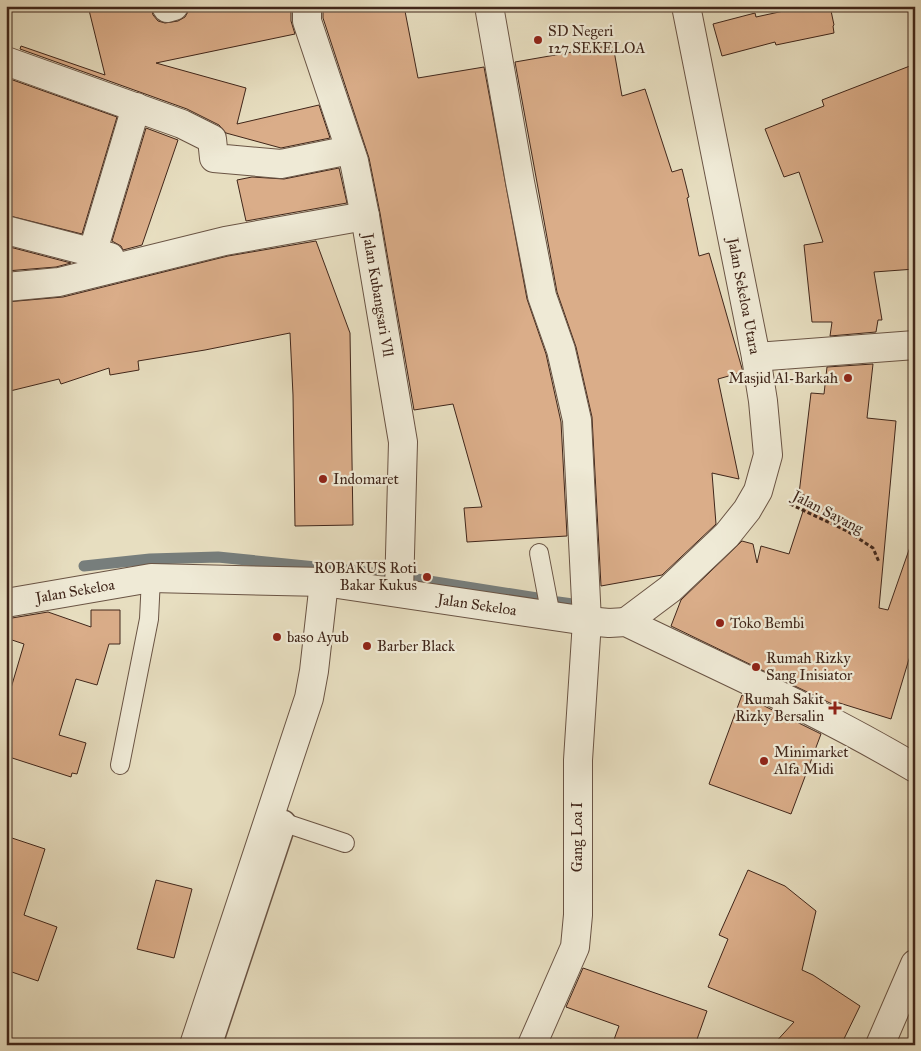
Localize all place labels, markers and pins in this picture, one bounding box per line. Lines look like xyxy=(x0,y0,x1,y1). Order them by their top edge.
place label: SD Negeri 127 SEKELOA xyxy=(548,22,645,57)
marker: SD Negeri 127 SEKELOA xyxy=(532,34,544,46)
place label: Masjid Al-Barkah xyxy=(729,369,839,387)
marker: Masjid Al-Barkah xyxy=(842,372,854,384)
place label: Indomaret xyxy=(333,470,399,488)
marker: Indomaret xyxy=(317,473,329,485)
place label: ROBAKUS Roti Bakar Kukus xyxy=(314,559,417,594)
marker: ROBAKUS Roti Bakar Kukus xyxy=(421,571,433,583)
place label: Toko Bembi xyxy=(730,614,804,632)
marker: Toko Bembi xyxy=(714,617,726,629)
place label: baso Ayub xyxy=(287,628,349,646)
marker: baso Ayub xyxy=(271,631,283,643)
place label: Barber Black xyxy=(377,637,455,655)
marker: Barber Black xyxy=(361,640,373,652)
place label: Rumah Rizky Sang Inisiator xyxy=(766,649,853,684)
marker: Rumah Rizky Sang Inisiator xyxy=(750,661,762,673)
place label: Rumah Sakit Rizky Bersalin xyxy=(735,690,825,725)
marker: Rumah Sakit Rizky Bersalin xyxy=(828,701,842,715)
place label: Minimarket Alfa Midi xyxy=(773,743,849,778)
marker: Minimarket Alfa Midi xyxy=(758,755,770,767)

